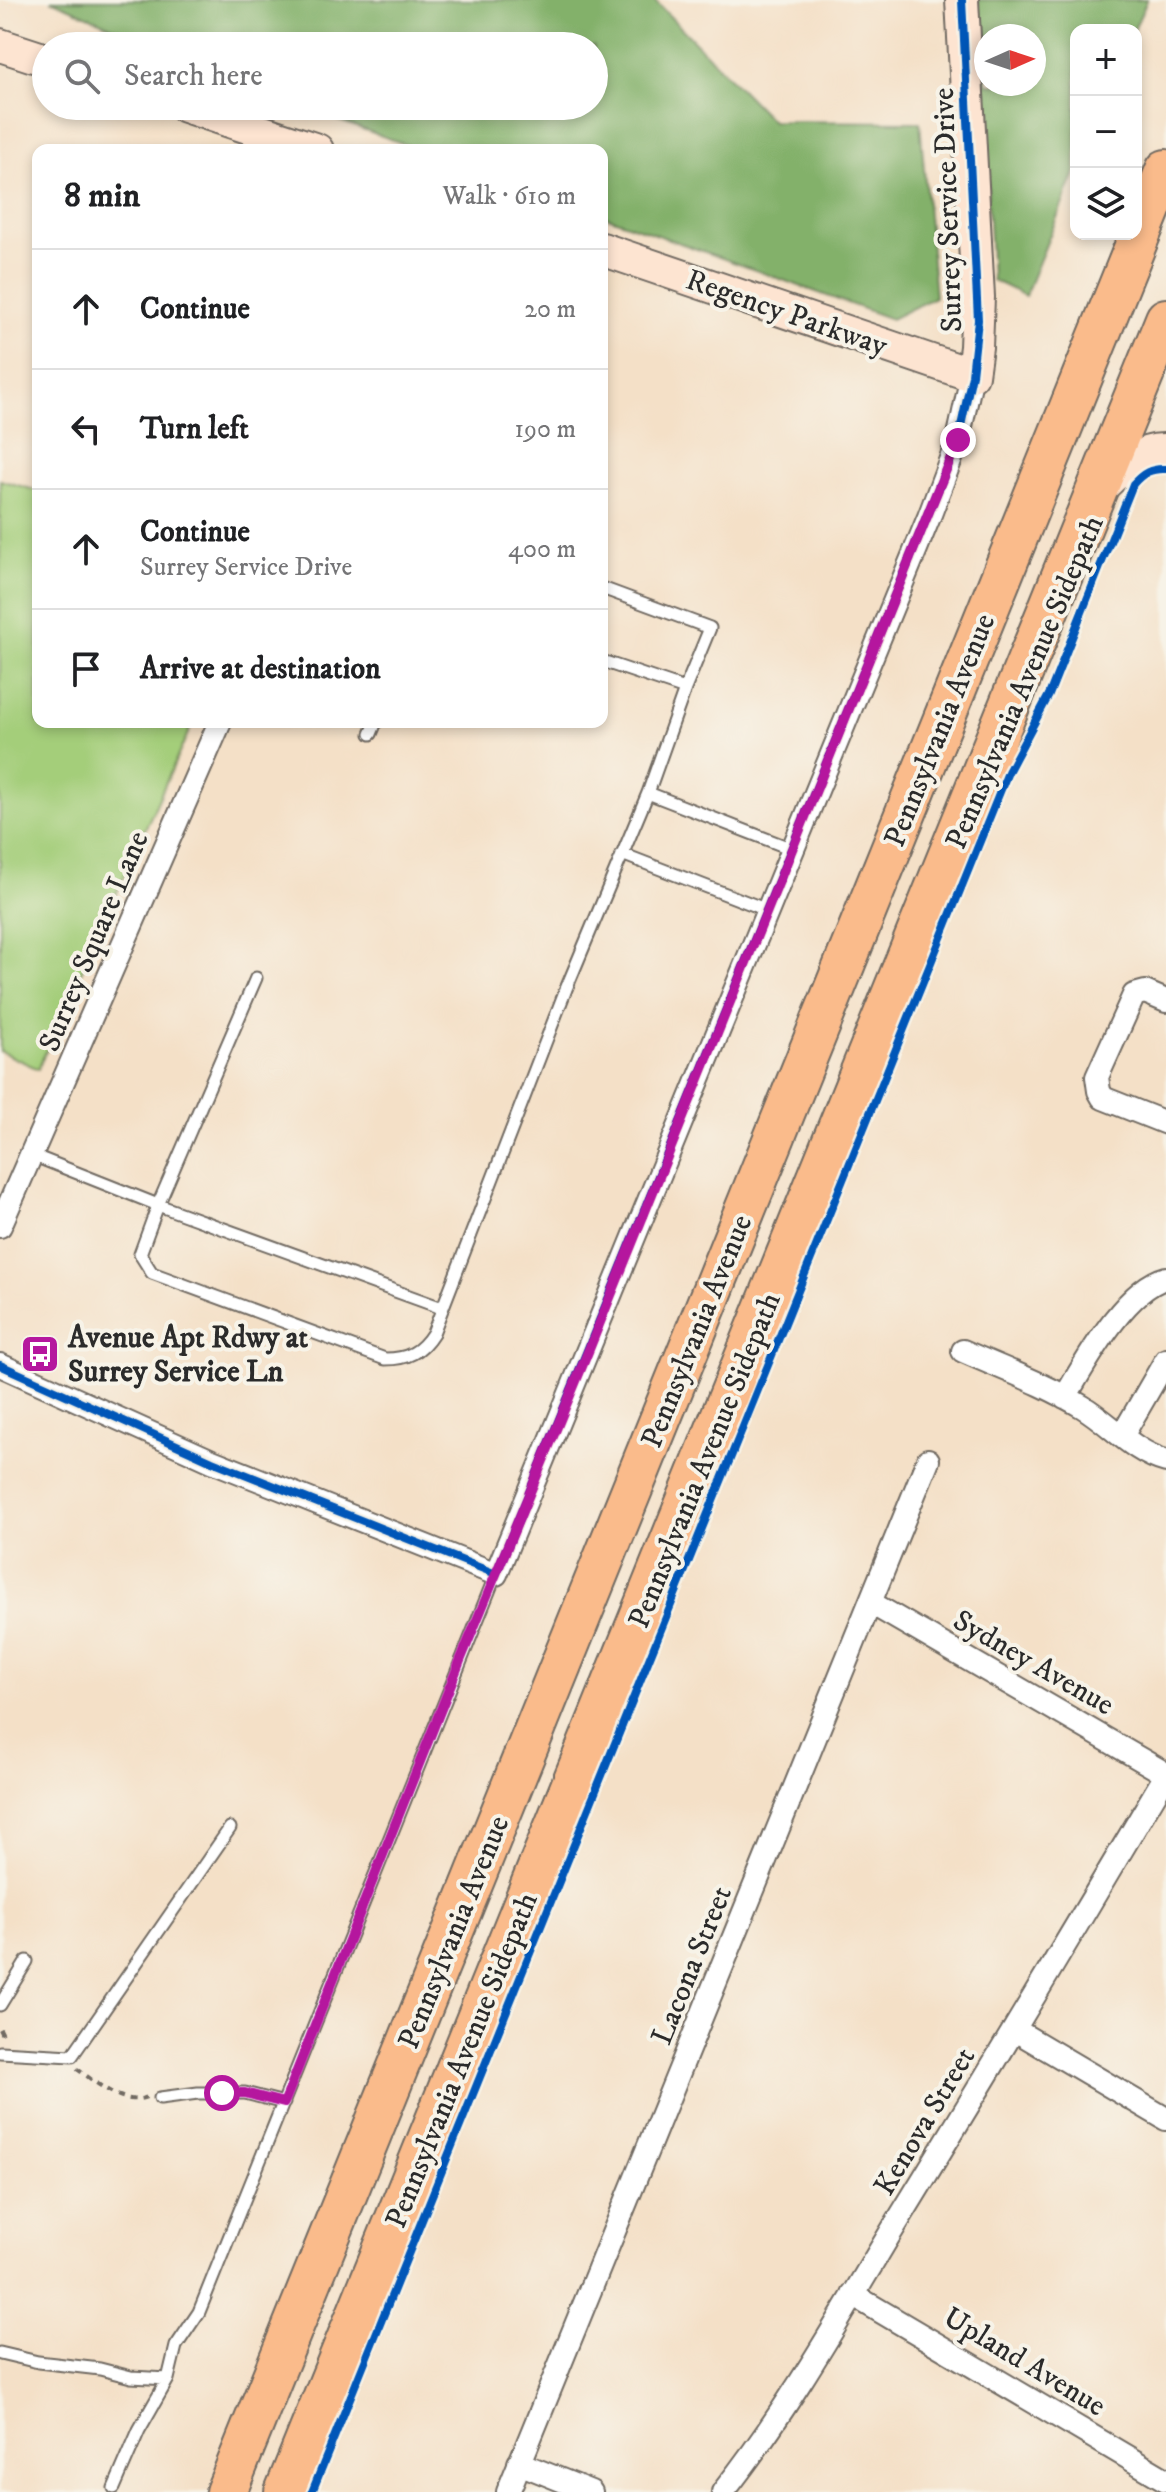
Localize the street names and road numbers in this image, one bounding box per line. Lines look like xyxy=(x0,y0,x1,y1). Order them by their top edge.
street label: Surrey Service Drive xyxy=(926,87,971,333)
street label: Regency Parkway xyxy=(681,262,893,365)
street label: Pennsylvania Avenue Sidepath xyxy=(937,510,1111,854)
street label: Pennsylvania Avenue xyxy=(876,608,1002,852)
street label: Surrey Square Lane xyxy=(31,826,157,1057)
street label: Pennsylvania Avenue xyxy=(634,1210,761,1454)
street label: Pennsylvania Avenue Sidepath xyxy=(621,1287,790,1634)
street label: Sydney Avenue xyxy=(946,1602,1120,1724)
street label: Pennsylvania Avenue xyxy=(391,1811,518,2055)
street label: Lacona Street xyxy=(644,1881,741,2050)
street label: Pennsylvania Avenue Sidepath xyxy=(378,1887,547,2234)
street label: Kenova Street xyxy=(867,2041,984,2203)
street label: Upland Avenue xyxy=(936,2299,1112,2425)

